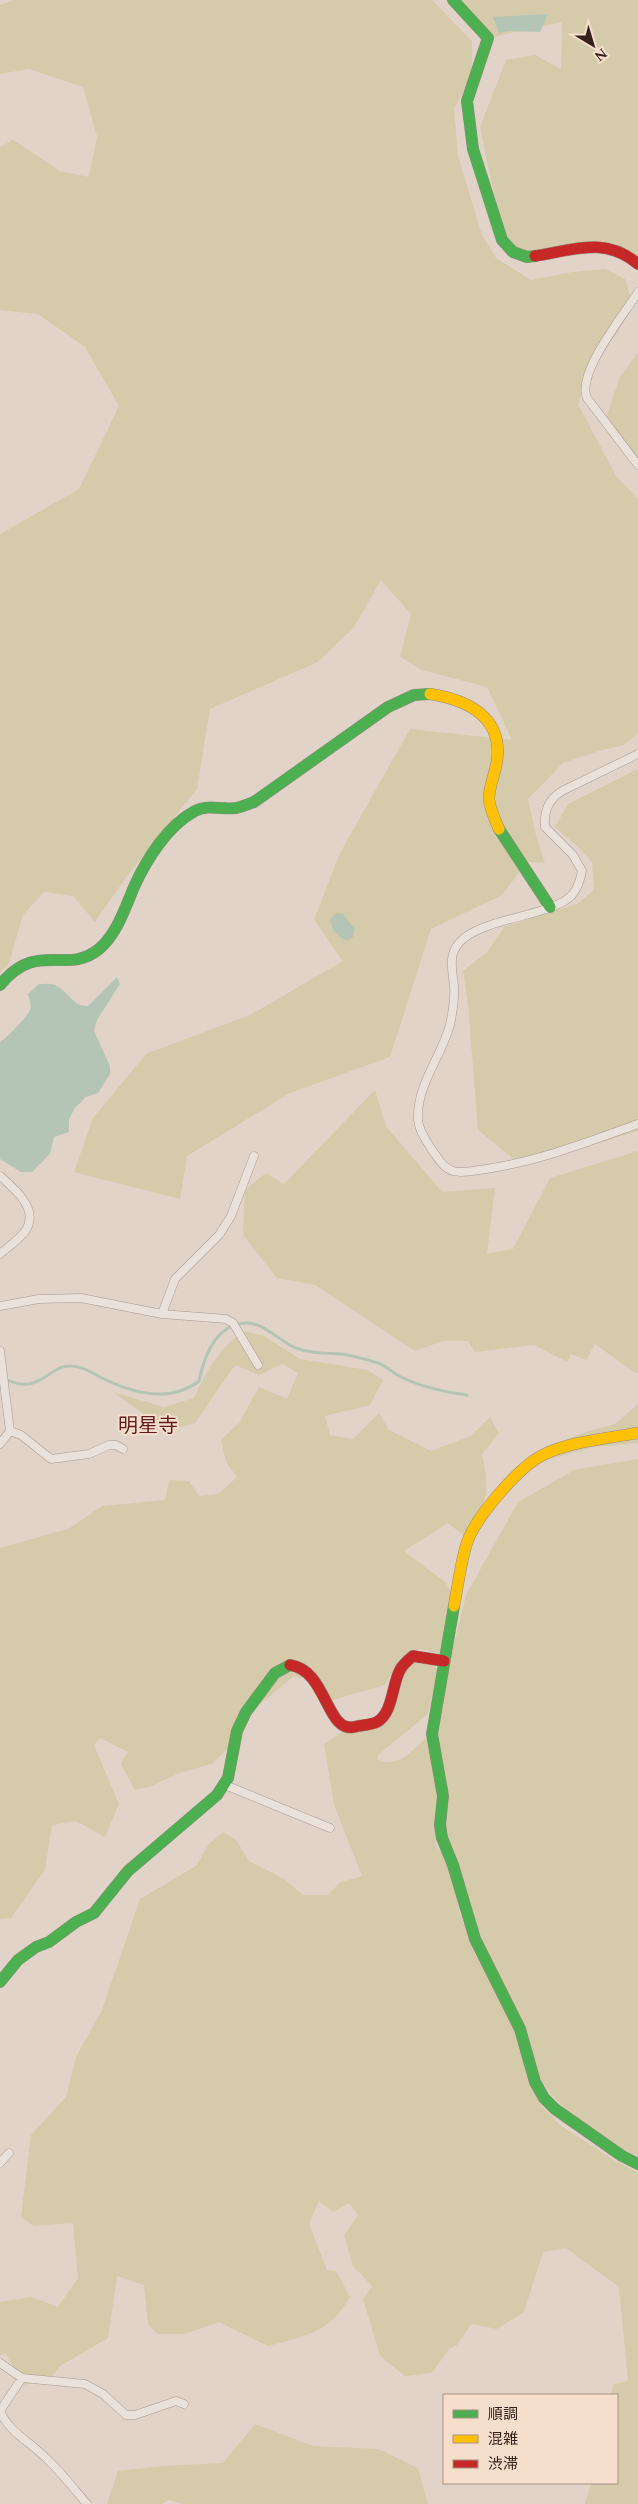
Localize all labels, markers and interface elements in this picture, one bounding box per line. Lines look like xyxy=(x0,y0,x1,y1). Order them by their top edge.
north arrow xyxy=(568,20,618,70)
text: N xyxy=(590,43,612,67)
district label: 明星寺 xyxy=(118,1411,178,1441)
legend xyxy=(443,2394,618,2484)
text: 順調 xyxy=(488,2403,518,2426)
text: 混雑 xyxy=(488,2428,518,2451)
text: 渋滞 xyxy=(488,2453,518,2476)

